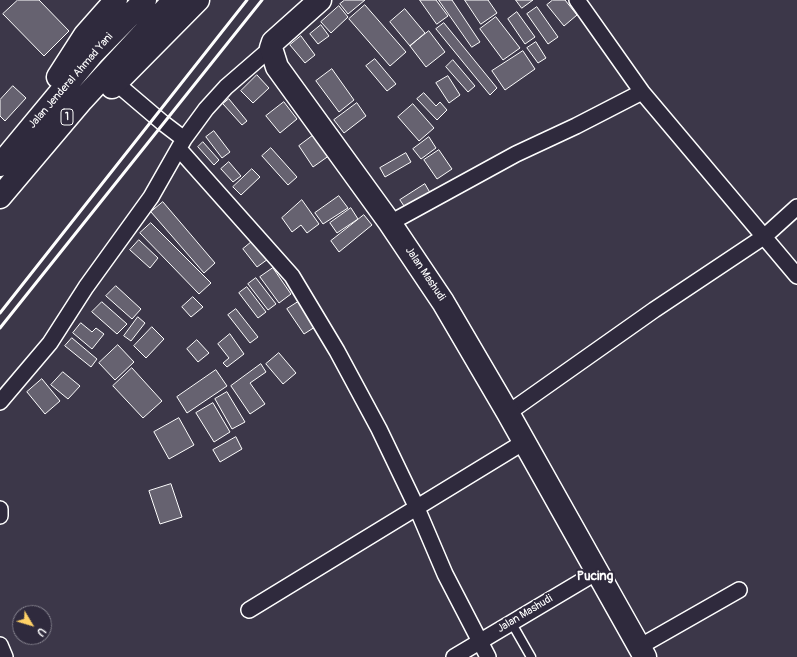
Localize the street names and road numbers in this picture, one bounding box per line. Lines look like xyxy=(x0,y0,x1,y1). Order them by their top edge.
street label: Jalan Jenderal Ahmad Yani xyxy=(26,31,116,131)
road number: 1 xyxy=(61,109,73,125)
street label: Jalan Mashudi xyxy=(402,244,448,304)
street label: Jalan Mashudi xyxy=(495,592,555,636)

